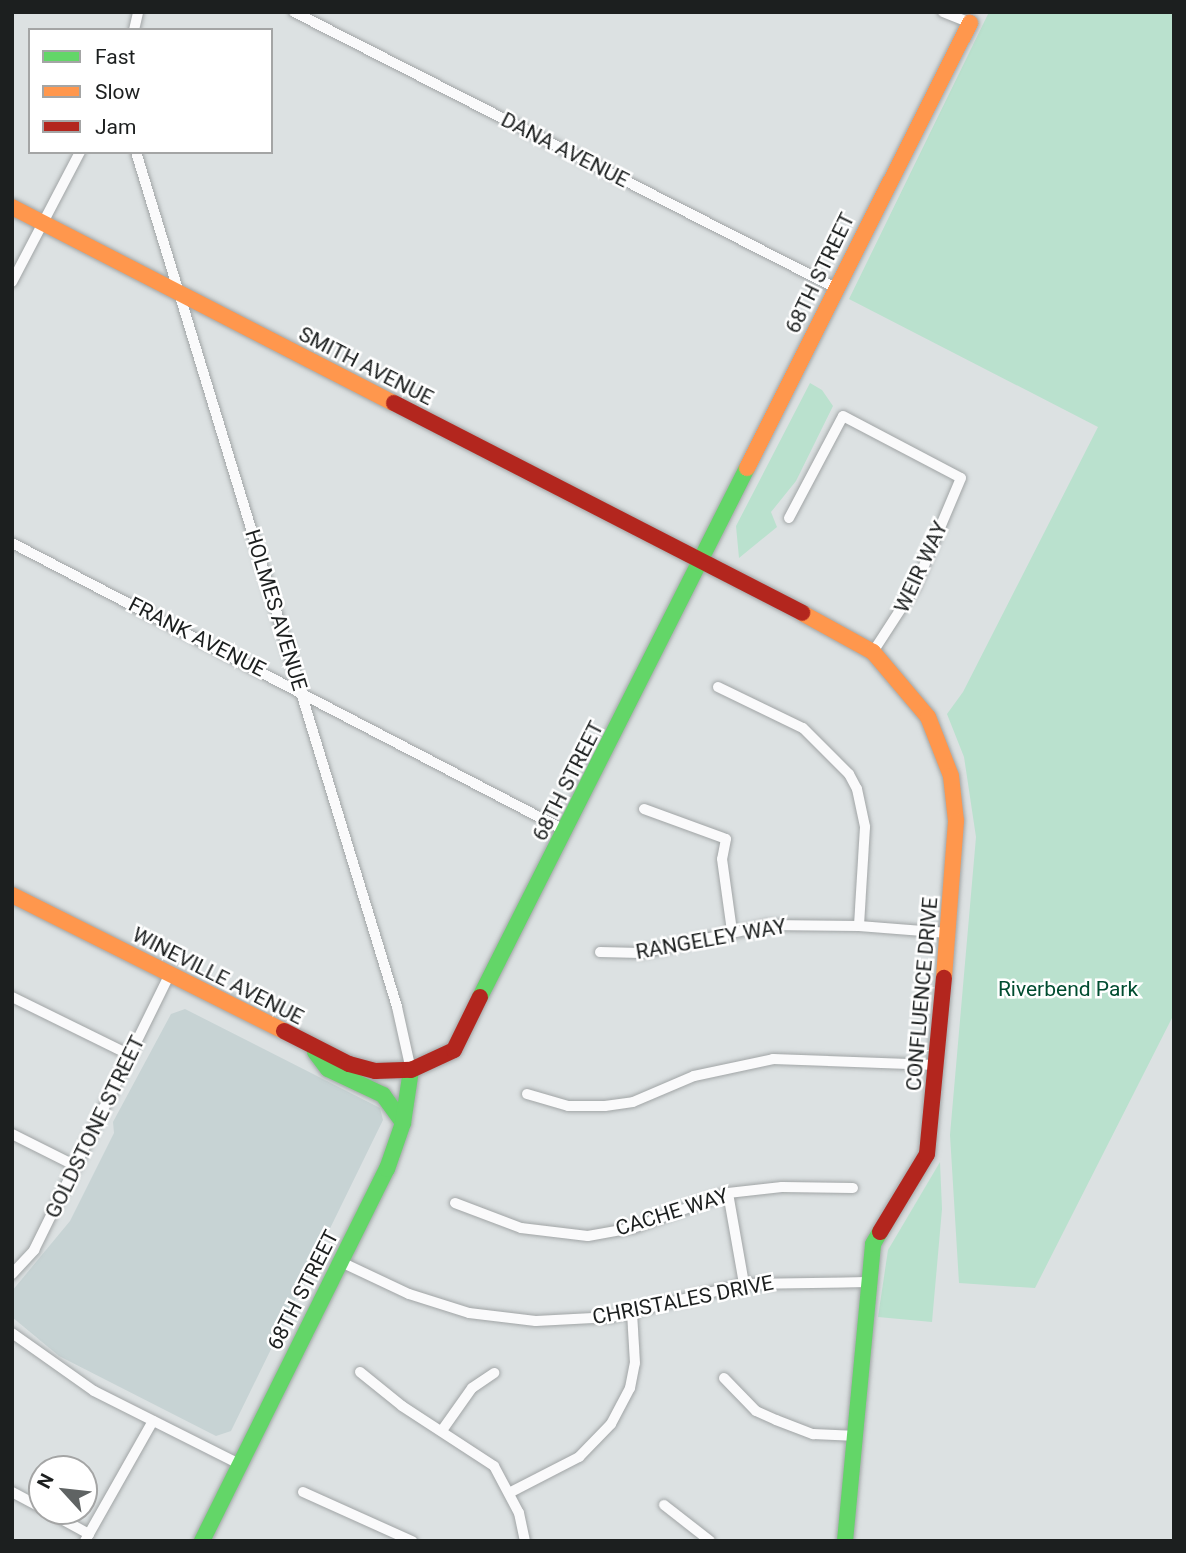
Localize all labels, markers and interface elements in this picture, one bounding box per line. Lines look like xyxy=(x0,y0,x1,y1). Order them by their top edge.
legend xyxy=(28,28,273,154)
text: Fast xyxy=(95,45,135,69)
text: Slow xyxy=(95,80,140,104)
street label: DANA AVENUE xyxy=(497,107,633,193)
text: Jam xyxy=(95,115,136,139)
street label: 68TH STREET xyxy=(780,209,860,337)
street label: SMITH AVENUE xyxy=(295,321,437,411)
street label: WEIR WAY xyxy=(889,517,953,617)
street label: HOLMES AVENUE xyxy=(239,526,313,694)
street label: FRANK AVENUE xyxy=(124,592,270,682)
street label: 68TH STREET xyxy=(527,717,609,845)
street label: CONFLUENCE DRIVE xyxy=(901,896,943,1092)
street label: RANGELEY WAY xyxy=(634,913,788,965)
street label: WINEVILLE AVENUE xyxy=(128,922,308,1030)
park label: Riverbend Park xyxy=(998,976,1138,1002)
street label: GOLDSTONE STREET xyxy=(40,1032,150,1222)
street label: CACHE WAY xyxy=(613,1183,731,1241)
street label: 68TH STREET xyxy=(262,1226,344,1354)
street label: CHRISTALES DRIVE xyxy=(590,1270,776,1330)
north arrow xyxy=(28,1455,98,1525)
text: N xyxy=(32,1470,59,1492)

